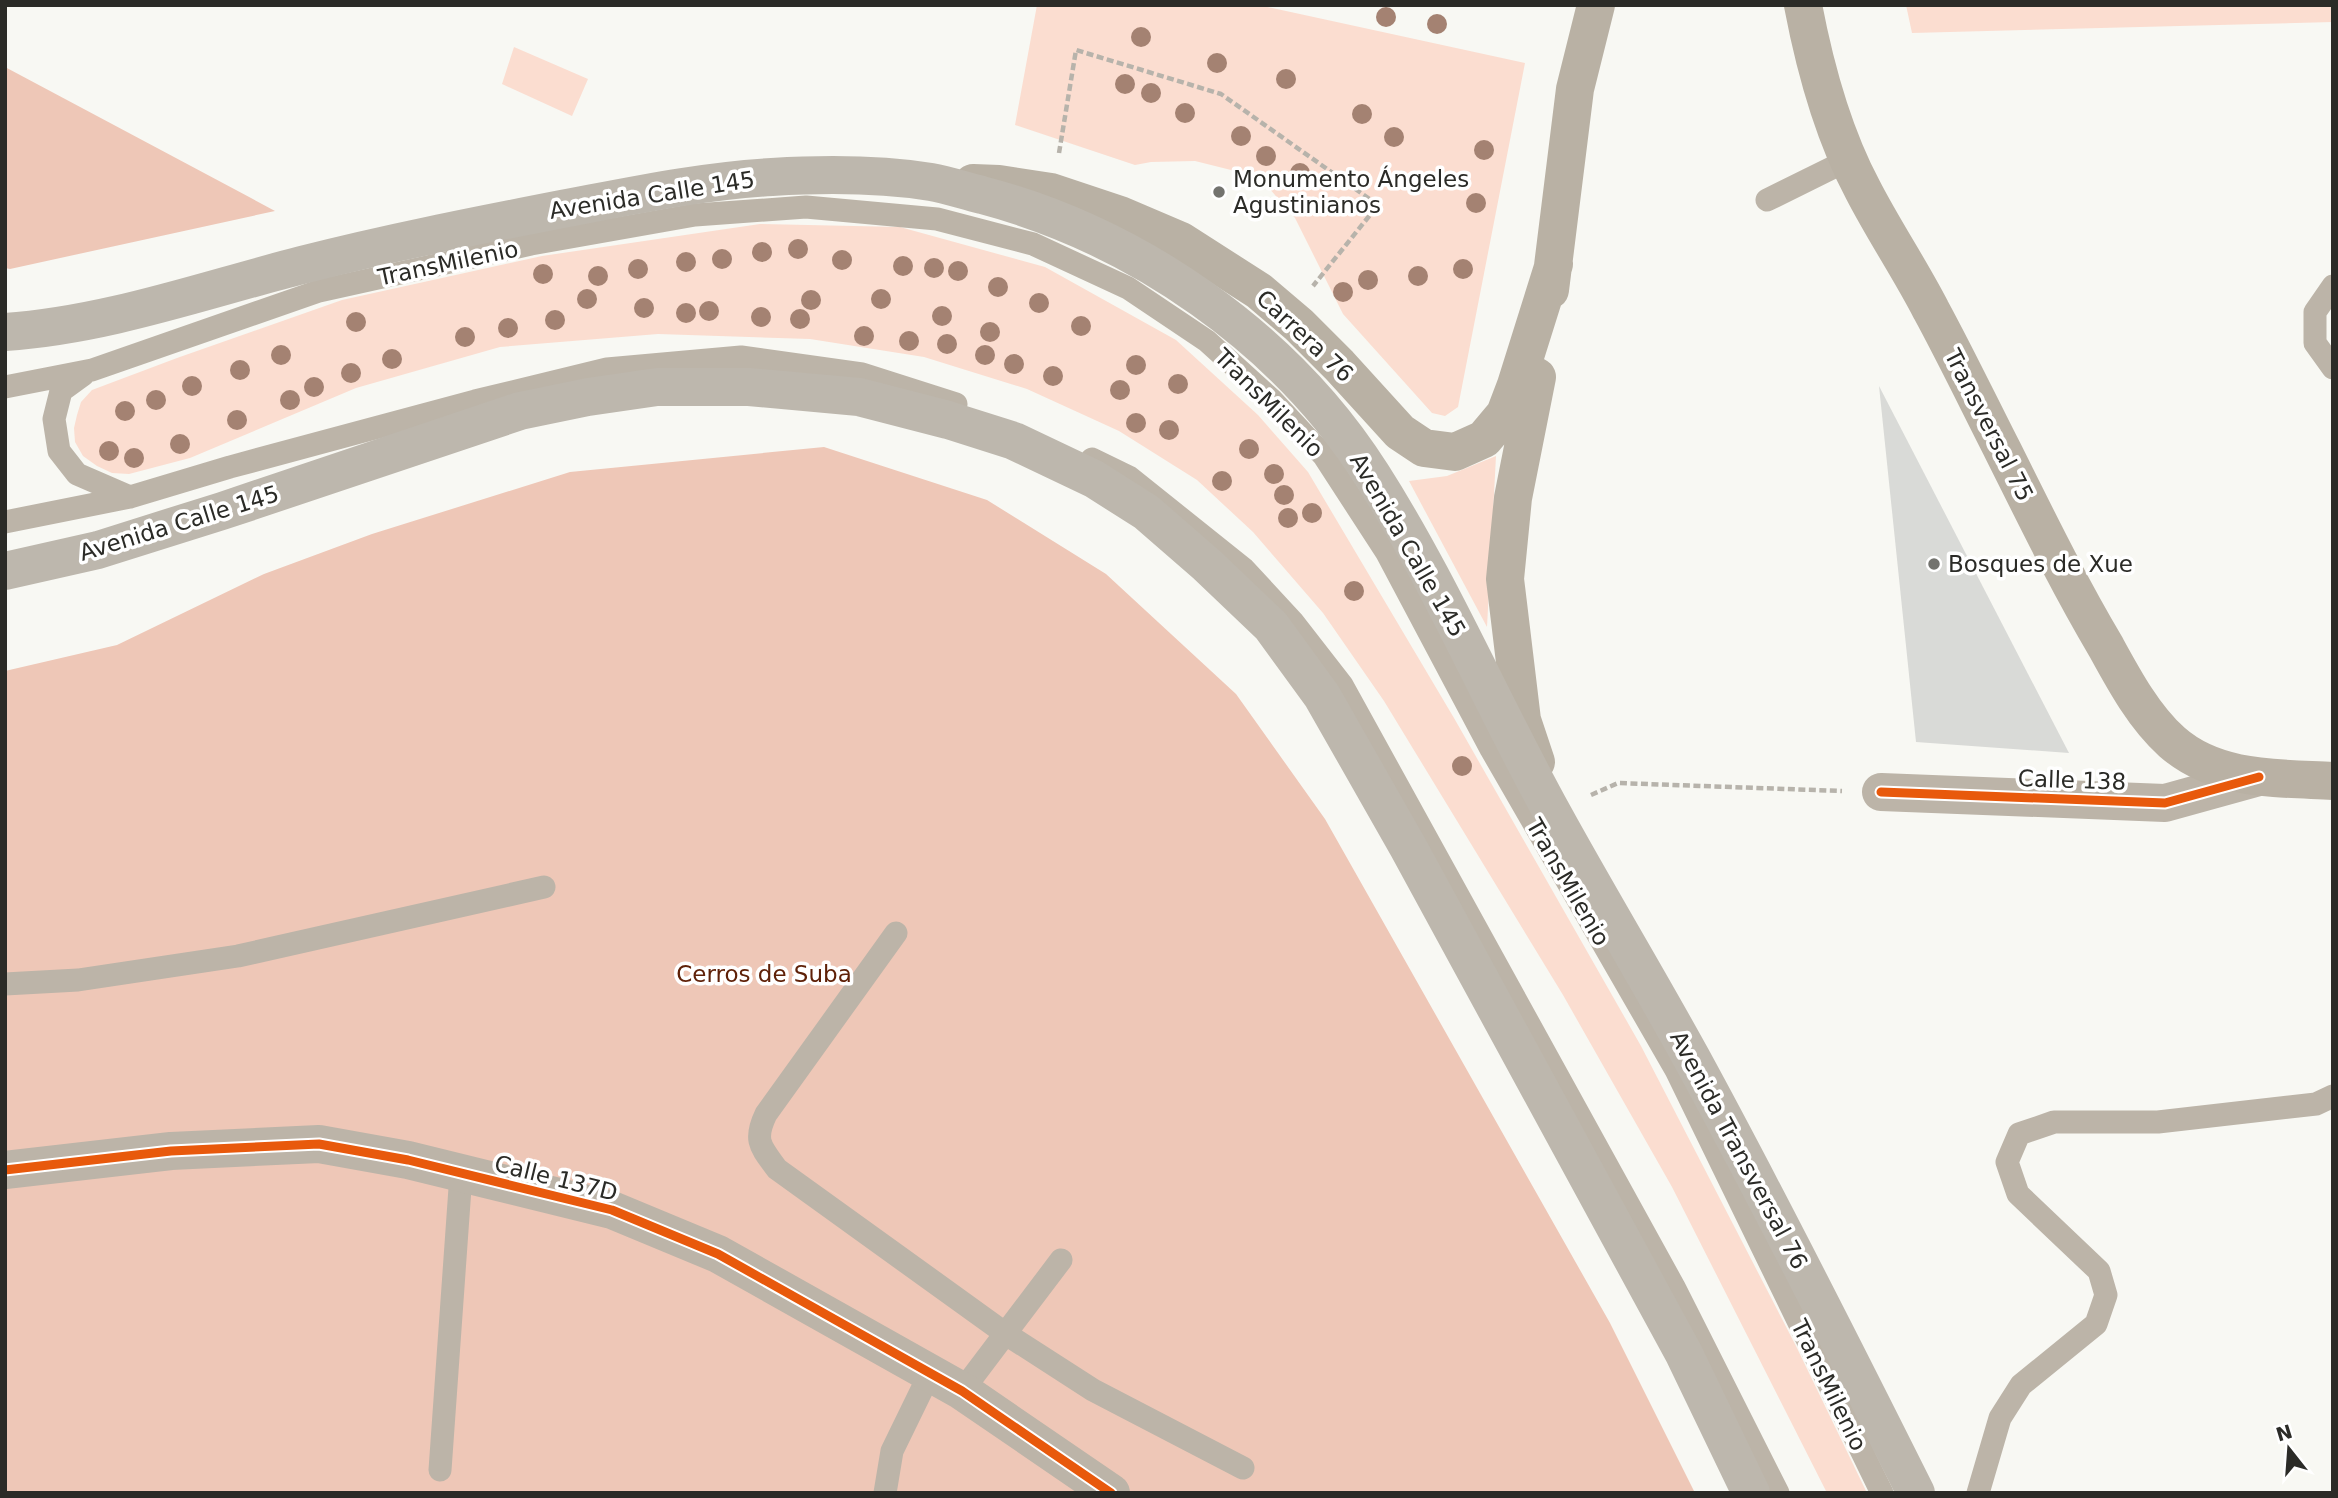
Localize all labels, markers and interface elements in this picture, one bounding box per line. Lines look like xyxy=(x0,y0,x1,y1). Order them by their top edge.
place label: Monumento Ángeles Agustinianos xyxy=(1233,165,1469,218)
street label: Avenida Calle 145 xyxy=(548,166,756,224)
marker: Monumento Ángeles Agustinianos xyxy=(1211,184,1227,200)
street label: TransMilenio xyxy=(375,235,520,291)
street label: Carrera 76 xyxy=(1251,285,1359,387)
street label: TransMilenio xyxy=(1209,343,1329,463)
street label: Transversal 75 xyxy=(1939,344,2039,505)
street label: Avenida Calle 145 xyxy=(1345,449,1471,641)
street label: Avenida Calle 145 xyxy=(76,480,282,566)
place label: Bosques de Xue xyxy=(1948,551,2133,577)
marker: Bosques de Xue xyxy=(1926,556,1942,572)
street label: Calle 138 xyxy=(2017,765,2127,795)
street label: TransMilenio xyxy=(1521,813,1615,950)
park label: Cerros de Suba xyxy=(676,961,852,987)
street label: Avenida Transversal 76 xyxy=(1665,1026,1813,1274)
street label: Calle 137D xyxy=(492,1150,620,1206)
street label: TransMilenio xyxy=(1786,1314,1872,1455)
north arrow xyxy=(2254,1414,2324,1484)
text: N xyxy=(2273,1420,2295,1446)

